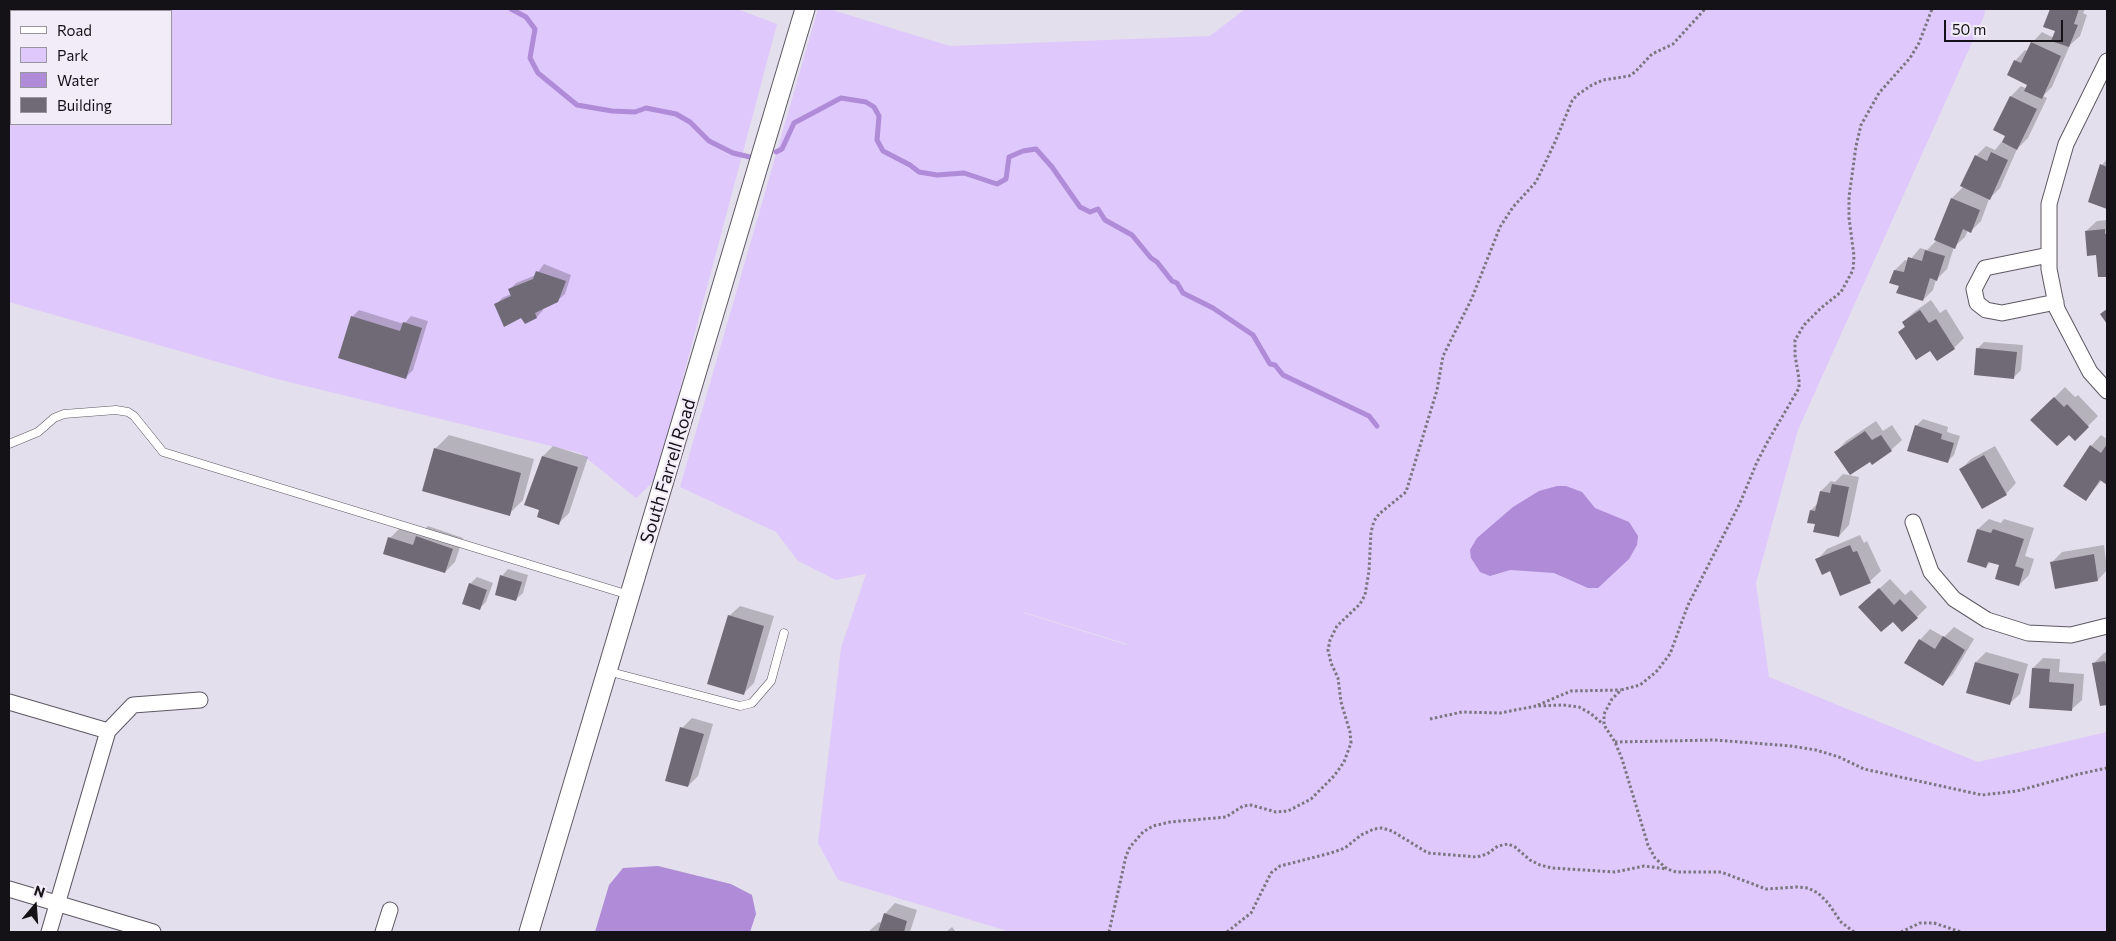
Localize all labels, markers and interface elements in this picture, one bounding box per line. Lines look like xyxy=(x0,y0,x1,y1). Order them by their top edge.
legend xyxy=(10,10,172,125)
scale bar xyxy=(1946,10,2065,42)
text: 50 m xyxy=(1952,20,1986,38)
text: Road xyxy=(57,21,92,39)
text: Park xyxy=(57,46,88,64)
text: Water xyxy=(57,71,99,89)
text: Building xyxy=(57,96,112,114)
street label: South Farrell Road xyxy=(636,396,700,546)
north arrow xyxy=(10,881,60,931)
text: N xyxy=(32,882,47,901)

